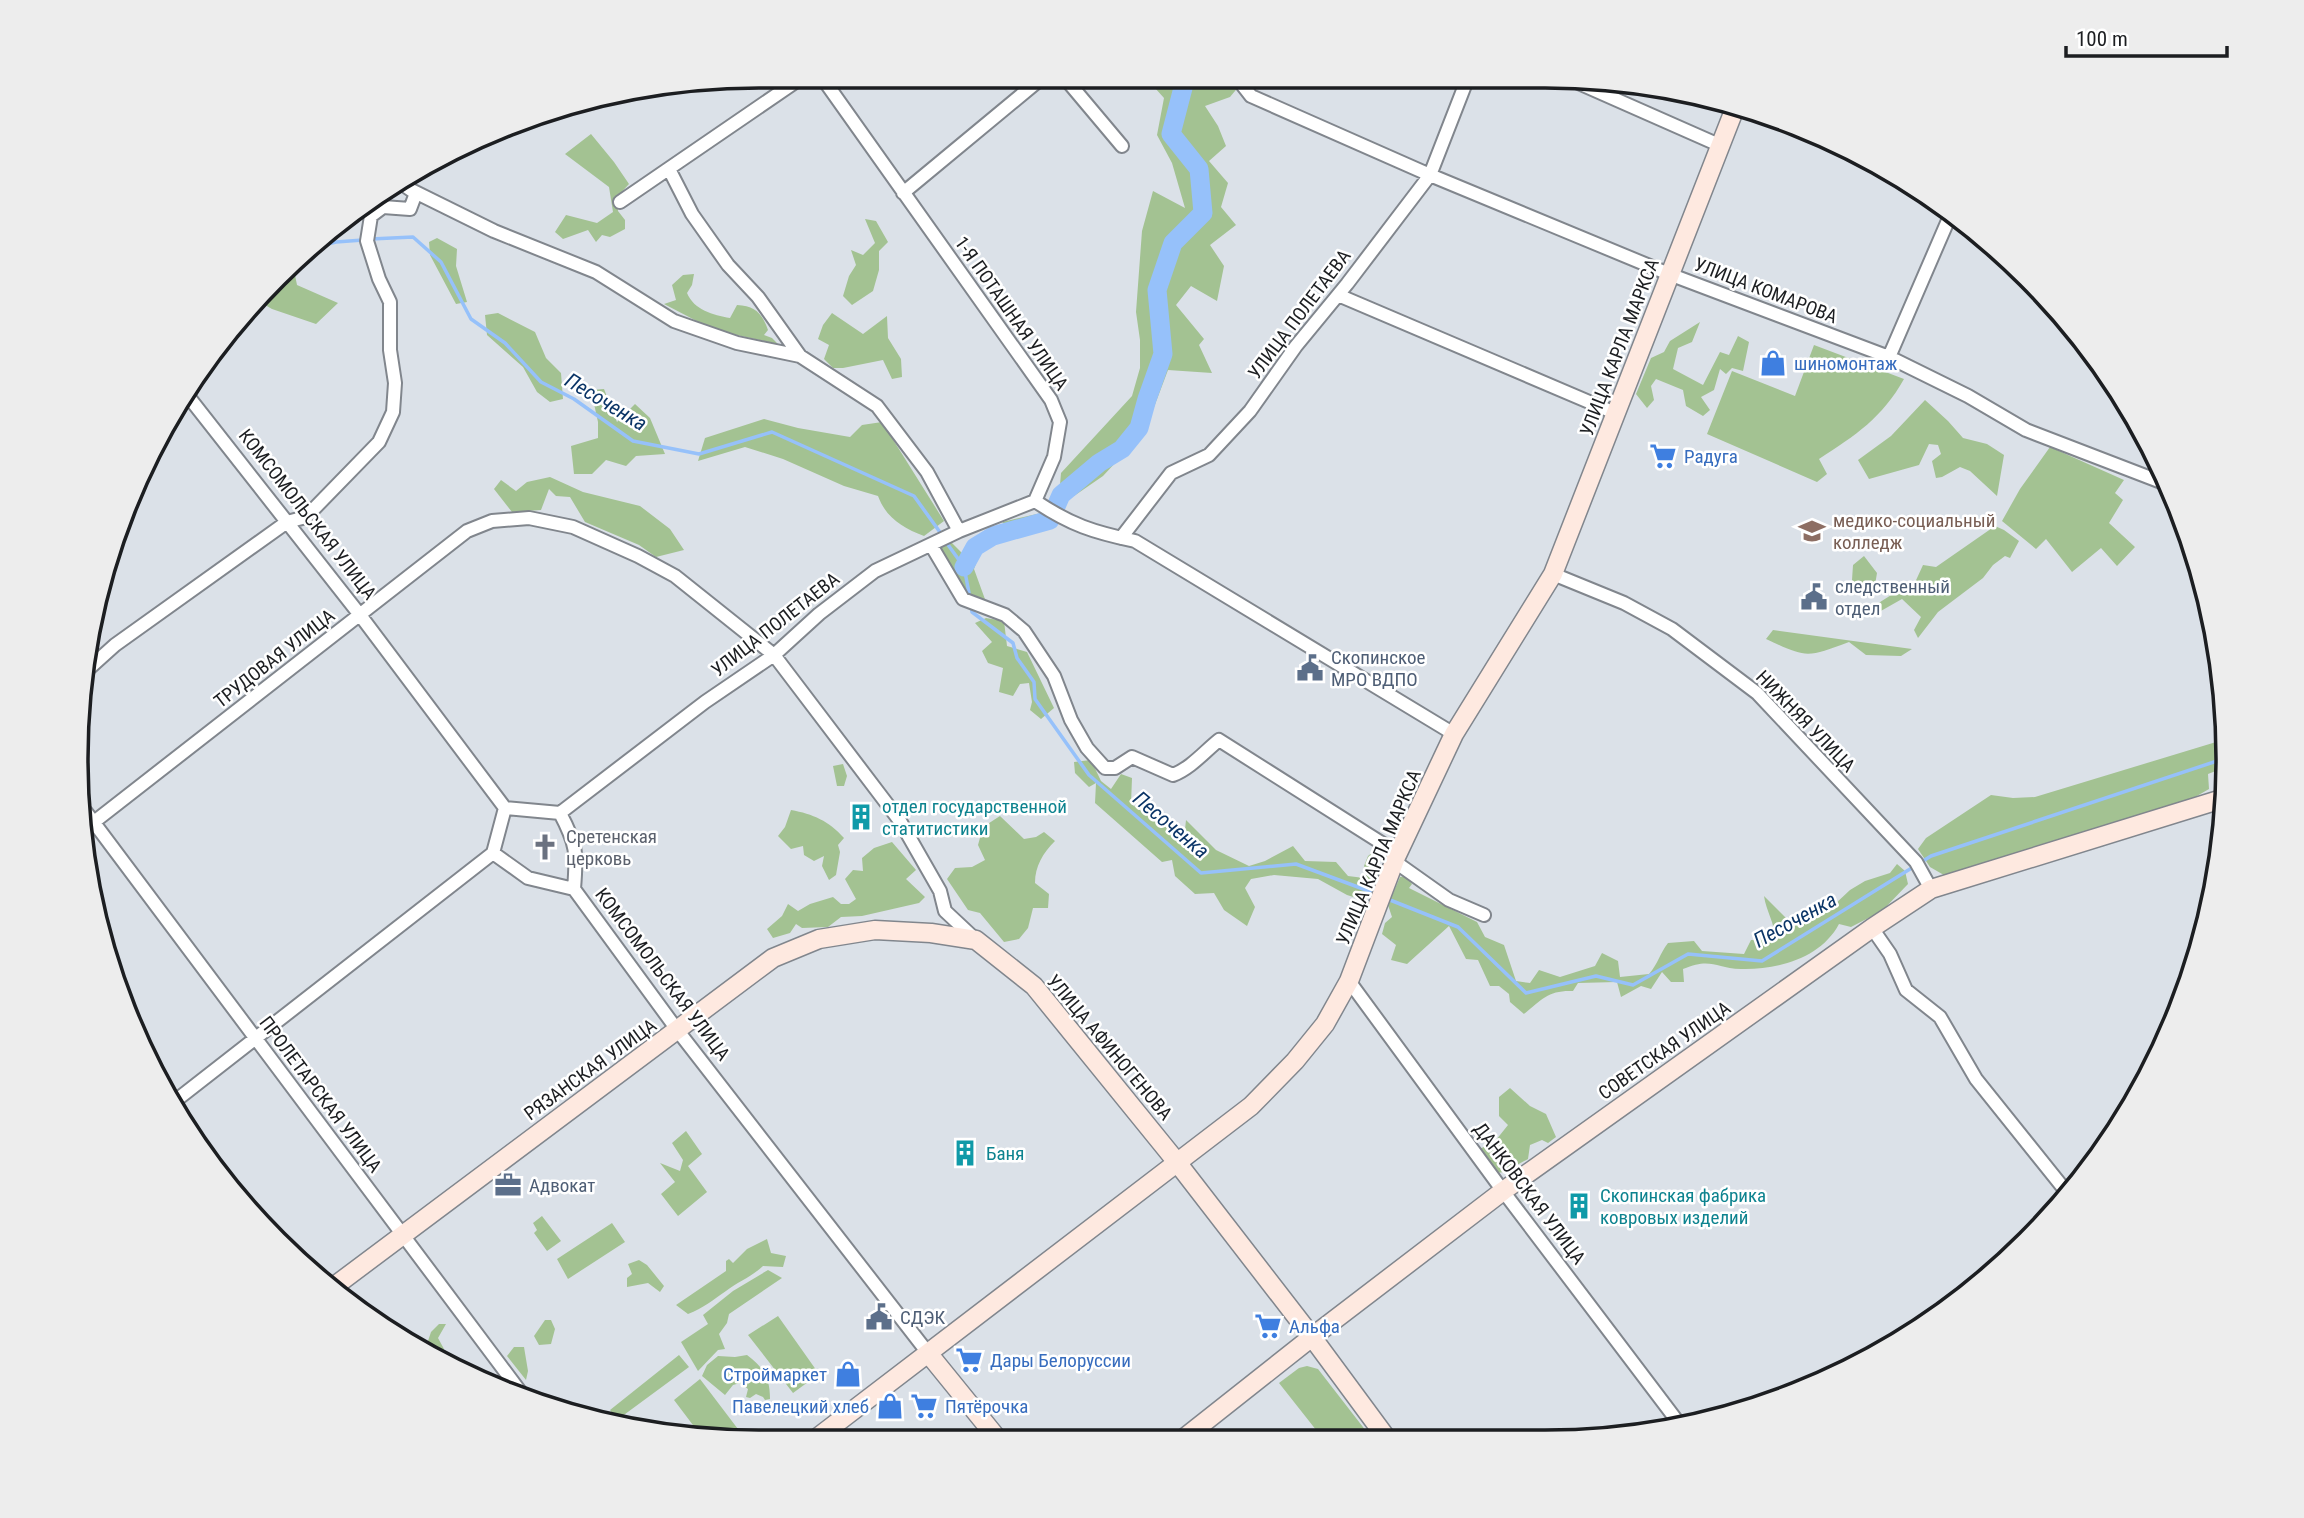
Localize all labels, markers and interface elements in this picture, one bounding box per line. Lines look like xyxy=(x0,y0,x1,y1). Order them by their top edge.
scale bar xyxy=(2066,14,2227,58)
text: 100 m xyxy=(2076,27,2128,51)
street label: 1-Я ПОТАШНАЯ УЛИЦА xyxy=(950,232,1073,395)
street label: УЛИЦА ПОЛЕТАЕВА xyxy=(1243,245,1356,384)
street label: УЛИЦА КОМАРОВА xyxy=(1691,253,1841,328)
street label: УЛИЦА КАРЛА МАРКСА xyxy=(1575,255,1664,439)
shop icon: шиномонтаж xyxy=(1758,348,1788,378)
place label: шиномонтаж xyxy=(1794,352,1898,375)
water label: Песоченка xyxy=(561,368,651,436)
street label: КОМСОМОЛЬСКАЯ УЛИЦА xyxy=(234,424,381,604)
supermarket icon: Радуга xyxy=(1648,441,1678,471)
place label: Радуга xyxy=(1684,445,1738,468)
place label: медико-социальный колледж xyxy=(1833,509,1995,554)
school or university icon: медико-социальный колледж xyxy=(1797,516,1827,546)
street label: УЛИЦА ПОЛЕТАЕВА xyxy=(707,567,844,682)
place label: следственный отдел xyxy=(1835,575,1950,620)
public building icon: следственный отдел xyxy=(1799,582,1829,612)
street label: ТРУДОВАЯ УЛИЦА xyxy=(209,604,339,713)
place label: Скопинское МРО ВДПО xyxy=(1331,646,1426,691)
public building icon: Скопинское МРО ВДПО xyxy=(1295,653,1325,683)
street label: НИЖНЯЯ УЛИЦА xyxy=(1751,666,1860,777)
street label: УЛИЦА КАРЛА МАРКСА xyxy=(1331,766,1426,948)
water label: Песоченка xyxy=(1128,787,1214,863)
place label: отдел государственной статитистики xyxy=(882,795,1067,840)
building icon: отдел государственной статитистики xyxy=(846,802,876,832)
place label: Сретенская церковь xyxy=(566,825,657,870)
church icon: Сретенская церковь xyxy=(530,832,560,862)
street label: КОМСОМОЛЬСКАЯ УЛИЦА xyxy=(590,883,735,1065)
water label: Песоченка xyxy=(1749,887,1841,953)
street label: УЛИЦА АФИНОГЕНОВА xyxy=(1042,970,1177,1125)
street label: СОВЕТСКАЯ УЛИЦА xyxy=(1594,996,1735,1105)
street label: ПРОЛЕТАРСКАЯ УЛИЦА xyxy=(254,1012,387,1177)
street label: РЯЗАНСКАЯ УЛИЦА xyxy=(520,1014,661,1125)
street label: ДАНКОВСКАЯ УЛИЦА xyxy=(1469,1118,1590,1269)
building icon: Баня xyxy=(950,1138,980,1168)
place label: Баня xyxy=(986,1142,1024,1165)
office icon: Адвокат xyxy=(493,1170,523,1200)
place label: Адвокат xyxy=(529,1174,595,1197)
place label: Скопинская фабрика ковровых изделий xyxy=(1600,1184,1766,1229)
building icon: Скопинская фабрика ковровых изделий xyxy=(1564,1191,1594,1221)
public building icon: СДЭК xyxy=(864,1302,894,1332)
place label: СДЭК xyxy=(900,1306,946,1329)
supermarket icon: Альфа xyxy=(1253,1311,1283,1341)
place label: Альфа xyxy=(1289,1315,1340,1338)
supermarket icon: Дары Белоруссии xyxy=(954,1345,984,1375)
place label: Дары Белоруссии xyxy=(990,1349,1131,1372)
shop icon: Строймаркет xyxy=(833,1359,863,1389)
place label: Строймаркет xyxy=(723,1363,827,1386)
shop icon: Павелецкий хлеб xyxy=(875,1391,905,1421)
supermarket icon: Пятёрочка xyxy=(909,1391,939,1421)
place label: Павелецкий хлеб xyxy=(732,1395,869,1418)
place label: Пятёрочка xyxy=(945,1395,1028,1418)

